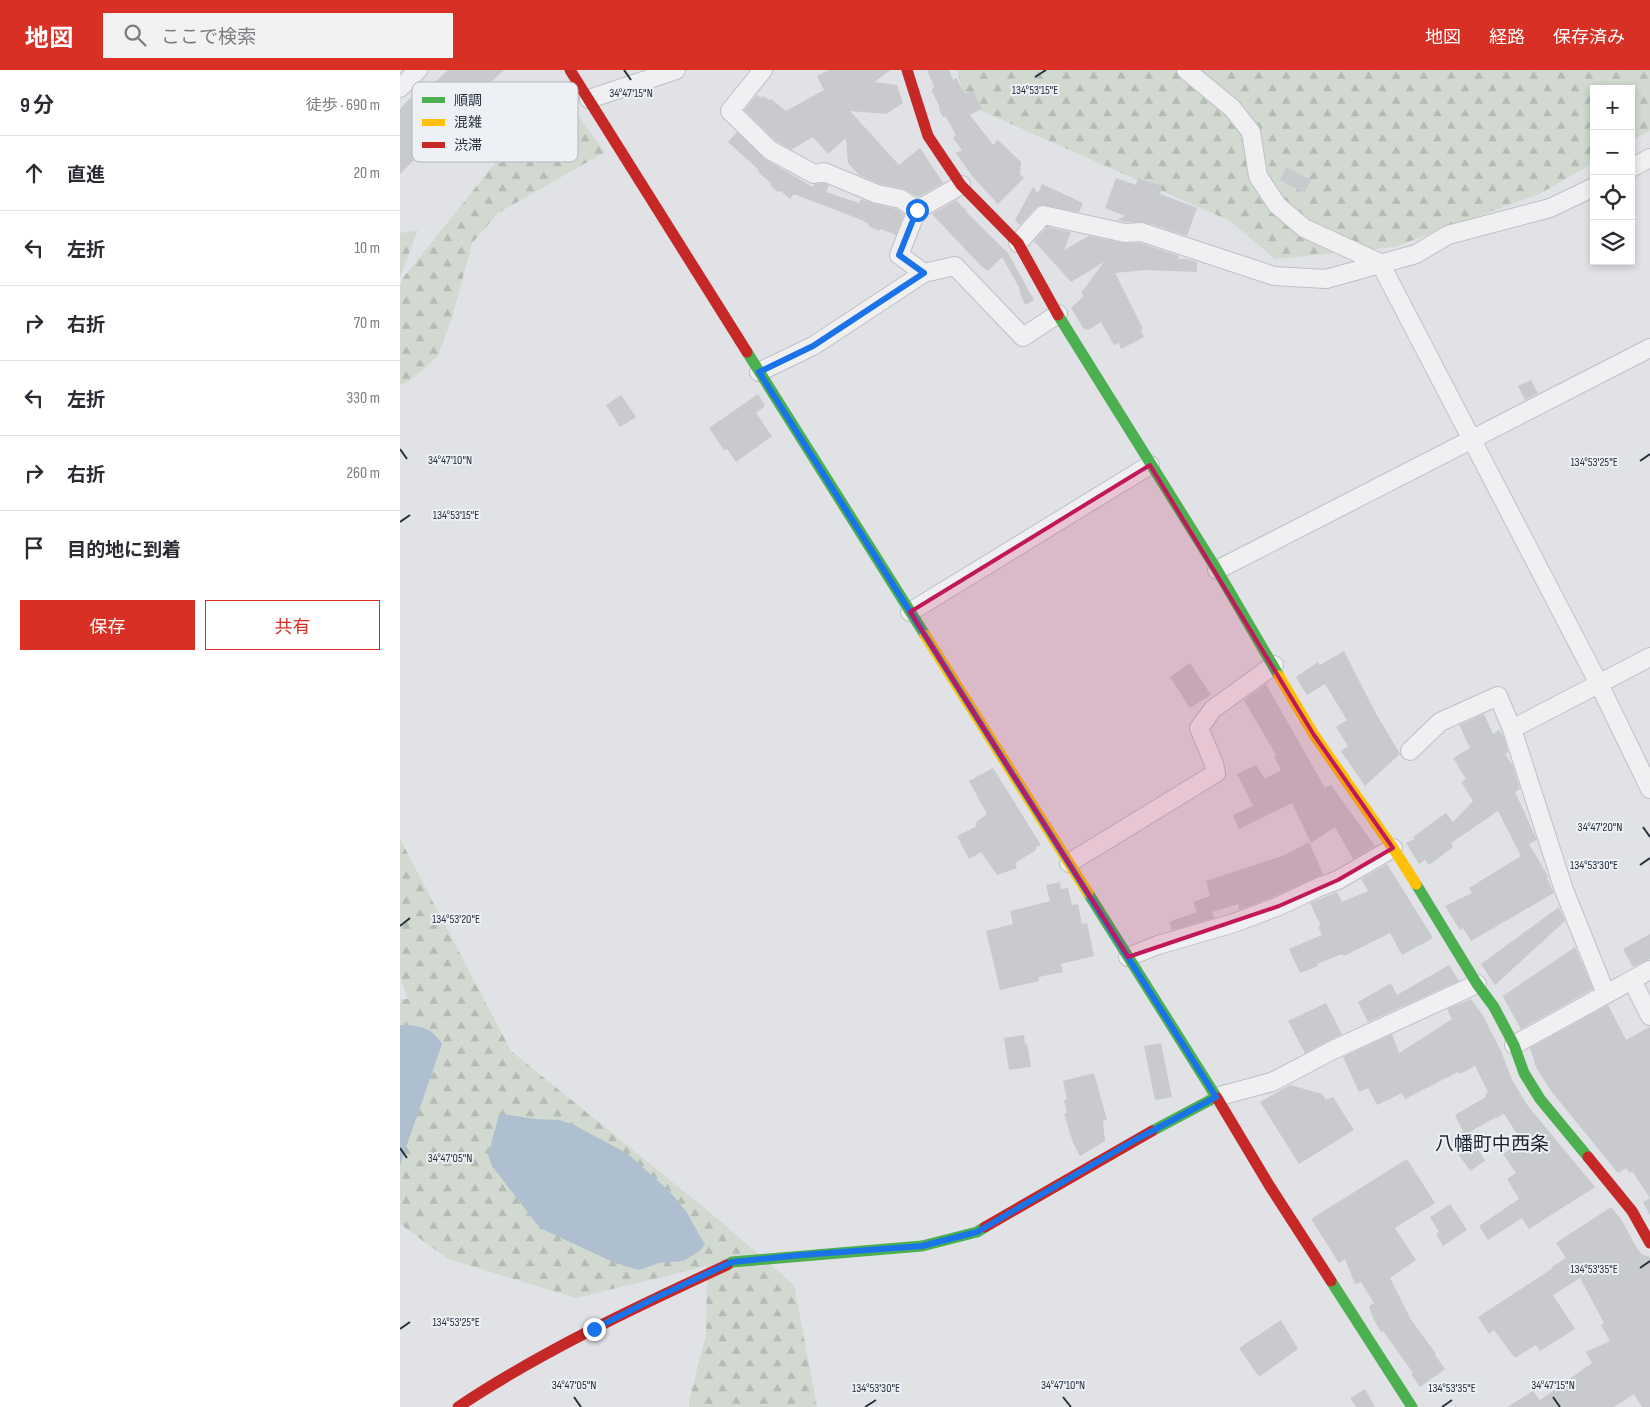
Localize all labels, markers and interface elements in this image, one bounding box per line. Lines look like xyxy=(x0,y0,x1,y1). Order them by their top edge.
search box xyxy=(103,13,453,58)
icon: search xyxy=(121,21,149,49)
text: 地図 xyxy=(25,24,73,53)
text: ここで検索 xyxy=(161,26,256,49)
text: 地図 xyxy=(1425,27,1461,48)
text: 経路 xyxy=(1489,27,1525,48)
text: 保存済み xyxy=(1553,27,1625,48)
legend xyxy=(412,82,578,162)
text: 134°53'15"E xyxy=(1012,83,1058,98)
map controls xyxy=(1590,85,1635,265)
button: + xyxy=(1590,85,1635,130)
text: 34°47'15"N xyxy=(609,86,653,101)
text: 順調 xyxy=(454,92,482,109)
text: 9 分 xyxy=(20,93,54,118)
text: 徒歩 · 690 m xyxy=(306,96,380,115)
text: 混雑 xyxy=(454,114,482,131)
button: − xyxy=(1590,130,1635,175)
text: 渋滞 xyxy=(454,137,482,154)
icon: ahead xyxy=(20,159,48,187)
text: 直進 xyxy=(67,164,105,187)
text: 20 m xyxy=(353,164,380,183)
button: locate xyxy=(1590,175,1635,220)
route start xyxy=(906,199,929,222)
button: layers xyxy=(1590,220,1635,265)
icon: left xyxy=(20,234,48,262)
text: 左折 xyxy=(67,239,105,262)
text: 10 m xyxy=(354,239,380,258)
icon: right xyxy=(20,309,48,337)
text: 右折 xyxy=(67,314,105,337)
text: 70 m xyxy=(354,314,380,333)
icon: left xyxy=(20,384,48,412)
text: 左折 xyxy=(67,389,105,412)
text: 330 m xyxy=(347,389,380,408)
text: 34°47'10"N xyxy=(428,453,472,468)
text: 134°53'25"E xyxy=(1570,455,1618,470)
icon: right xyxy=(20,459,48,487)
text: 右折 xyxy=(67,464,105,487)
text: 260 m xyxy=(346,464,380,483)
text: 134°53'15"E xyxy=(433,508,479,523)
icon: arrive xyxy=(20,534,48,562)
text: 目的地に到着 xyxy=(67,539,181,562)
button: 保存 xyxy=(20,600,195,650)
button: 共有 xyxy=(205,600,380,650)
text: 34°47'20"N xyxy=(1578,820,1622,835)
text: 134°53'30"E xyxy=(1570,858,1618,873)
text: 134°53'20"E xyxy=(432,912,480,927)
district label: 八幡町中西条 xyxy=(1435,1133,1549,1156)
text: 34°47'05"N xyxy=(428,1151,472,1166)
text: 134°53'35"E xyxy=(1570,1262,1618,1277)
text: 134°53'25"E xyxy=(432,1315,480,1330)
route end xyxy=(583,1318,606,1341)
text: 34°47'05"N xyxy=(552,1378,596,1393)
text: 34°47'10"N xyxy=(1041,1378,1085,1393)
text: 34°47'15"N xyxy=(1531,1378,1575,1393)
text: 134°53'30"E xyxy=(852,1381,900,1396)
text: 134°53'35"E xyxy=(1428,1381,1476,1396)

